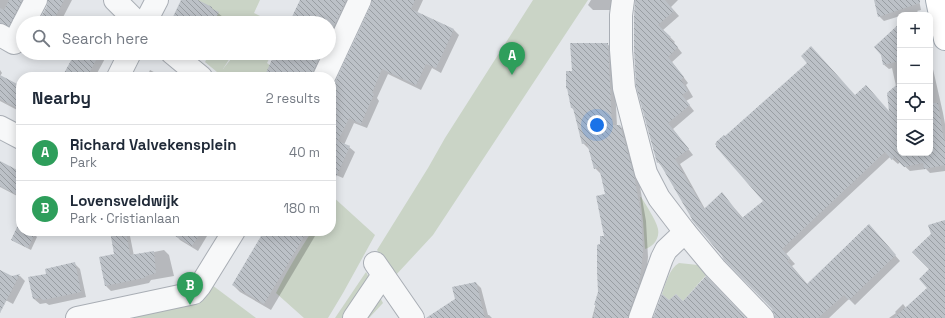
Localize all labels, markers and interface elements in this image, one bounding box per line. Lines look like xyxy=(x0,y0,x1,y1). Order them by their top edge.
map controls xyxy=(897,12,933,156)
button: + xyxy=(897,12,933,48)
search box xyxy=(16,16,336,60)
icon: search xyxy=(30,27,52,49)
text: Search here xyxy=(62,29,148,48)
pin: A xyxy=(499,42,525,75)
button: − xyxy=(897,48,933,84)
button: locate xyxy=(897,84,933,120)
text: Nearby xyxy=(32,87,91,109)
text: 2 results xyxy=(266,90,320,107)
your location xyxy=(587,115,607,135)
button: layers xyxy=(897,120,933,156)
text: Richard Valvekensplein xyxy=(70,135,236,154)
text: A xyxy=(41,144,49,161)
text: 40 m xyxy=(289,144,320,161)
text: Park xyxy=(70,154,97,171)
text: Lovensveldwijk xyxy=(70,191,179,210)
text: B xyxy=(41,200,49,217)
text: 180 m xyxy=(284,200,320,217)
text: Park · Cristianlaan xyxy=(70,210,180,227)
pin: B xyxy=(177,272,203,305)

